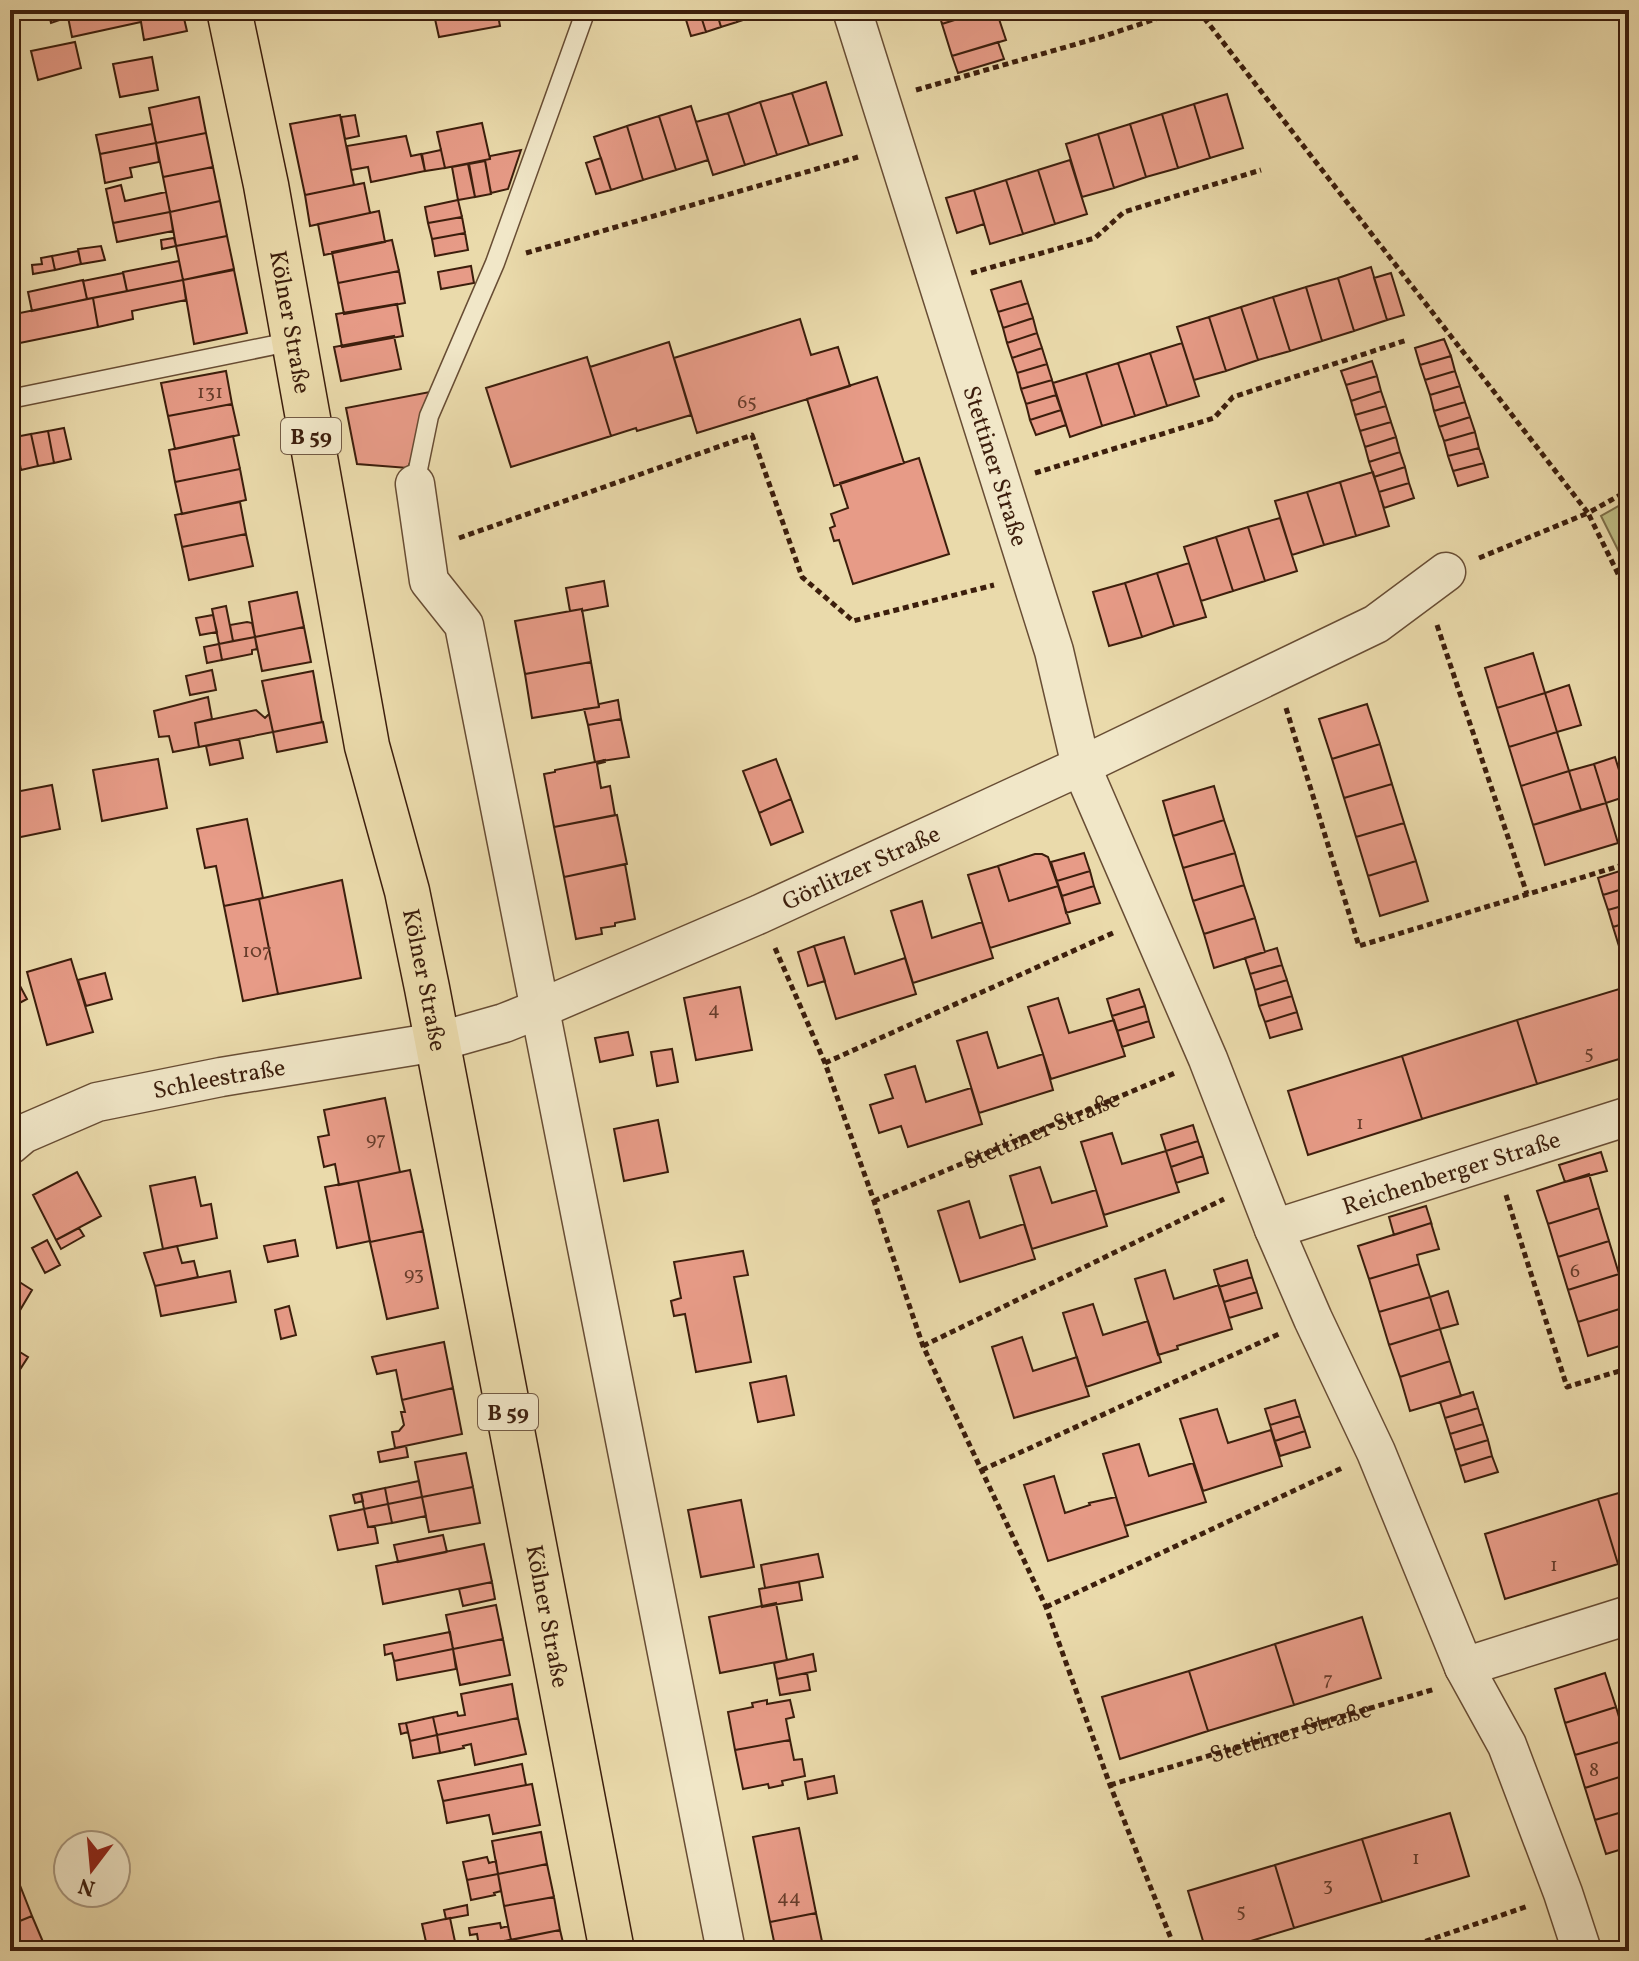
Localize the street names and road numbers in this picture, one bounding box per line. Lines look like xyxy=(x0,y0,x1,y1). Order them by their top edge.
street label: Kölner Straße xyxy=(259,248,318,397)
street label: Stettiner Straße xyxy=(952,382,1035,551)
road number: B 59 xyxy=(281,418,341,454)
street label: Görlitzer Straße xyxy=(777,818,947,921)
street label: Kölner Straße xyxy=(392,906,454,1055)
street label: Schleestraße xyxy=(150,1052,288,1109)
street label: Stettiner Straße xyxy=(959,1083,1126,1180)
street label: Reichenberger Straße xyxy=(1338,1124,1565,1225)
road number: B 59 xyxy=(478,1394,538,1430)
street label: Kölner Straße xyxy=(515,1542,576,1691)
street label: Stettiner Straße xyxy=(1206,1694,1376,1774)

